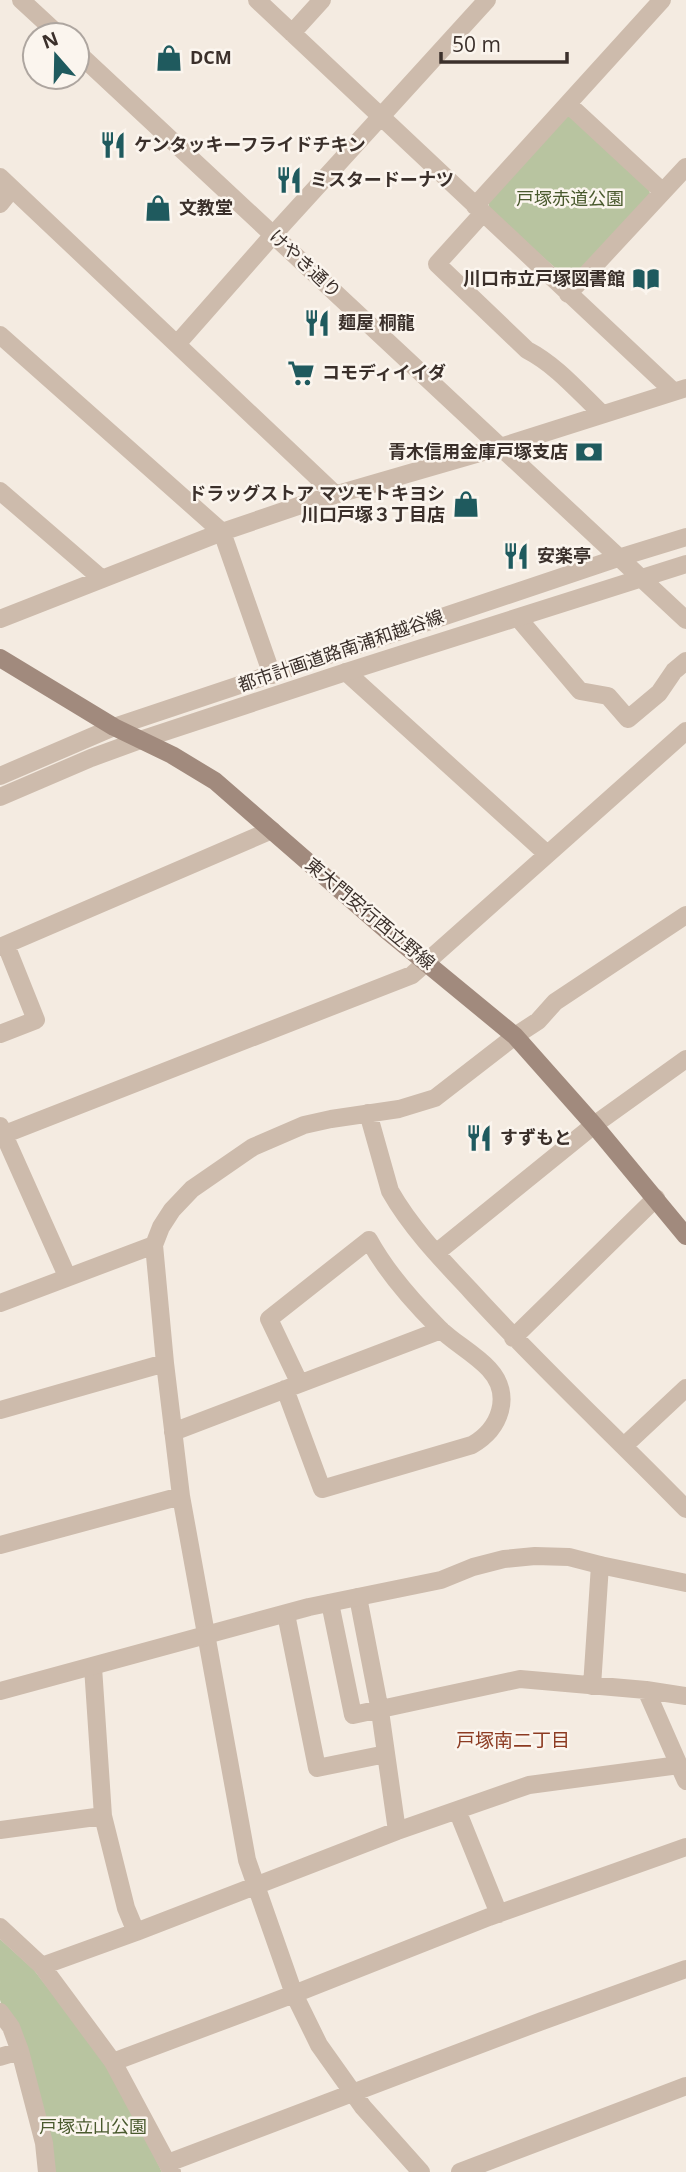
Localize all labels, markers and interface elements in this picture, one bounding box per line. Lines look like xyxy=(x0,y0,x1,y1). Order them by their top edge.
north arrow xyxy=(21,21,91,91)
scale bar xyxy=(441,21,567,65)
text: N xyxy=(38,25,62,55)
text: 50 m xyxy=(452,30,501,58)
shop icon: DCM xyxy=(154,43,184,73)
place label: DCM xyxy=(190,45,232,69)
restaurant icon: ケンタッキーフライドチキン xyxy=(98,130,128,160)
place label: ケンタッキーフライドチキン xyxy=(134,132,366,156)
restaurant icon: ミスタードーナツ xyxy=(274,165,304,195)
place label: ミスタードーナツ xyxy=(310,167,454,191)
park label: 戸塚赤道公園 xyxy=(516,186,624,210)
shop icon: 文教堂 xyxy=(143,193,173,223)
place label: 文教堂 xyxy=(179,195,233,219)
street label: けやき通り xyxy=(265,224,347,303)
library icon: 川口市立戸塚図書館 xyxy=(631,264,661,294)
place label: 川口市立戸塚図書館 xyxy=(463,266,625,290)
restaurant icon: 麺屋 桐龍 xyxy=(302,308,332,338)
place label: 麺屋 桐龍 xyxy=(338,310,415,334)
supermarket icon: コモディイイダ xyxy=(286,358,316,388)
place label: コモディイイダ xyxy=(322,360,446,384)
bank icon: 青木信用金庫戸塚支店 xyxy=(574,437,604,467)
place label: 青木信用金庫戸塚支店 xyxy=(388,439,568,463)
place label: ドラッグストア マツモトキヨシ 川口戸塚３丁目店 xyxy=(188,481,445,526)
shop icon: ドラッグストア マツモトキヨシ 川口戸塚３丁目店 xyxy=(451,489,481,519)
restaurant icon: 安楽亭 xyxy=(501,541,531,571)
place label: 安楽亭 xyxy=(537,543,591,567)
street label: 都市計画道路南浦和越谷線 xyxy=(235,604,447,697)
street label: 東大門安行西立野線 xyxy=(301,852,440,974)
restaurant icon: すずもと xyxy=(464,1123,494,1153)
place label: すずもと xyxy=(500,1125,572,1149)
district label: 戸塚南二丁目 xyxy=(456,1727,570,1753)
park label: 戸塚立山公園 xyxy=(39,2114,147,2138)

